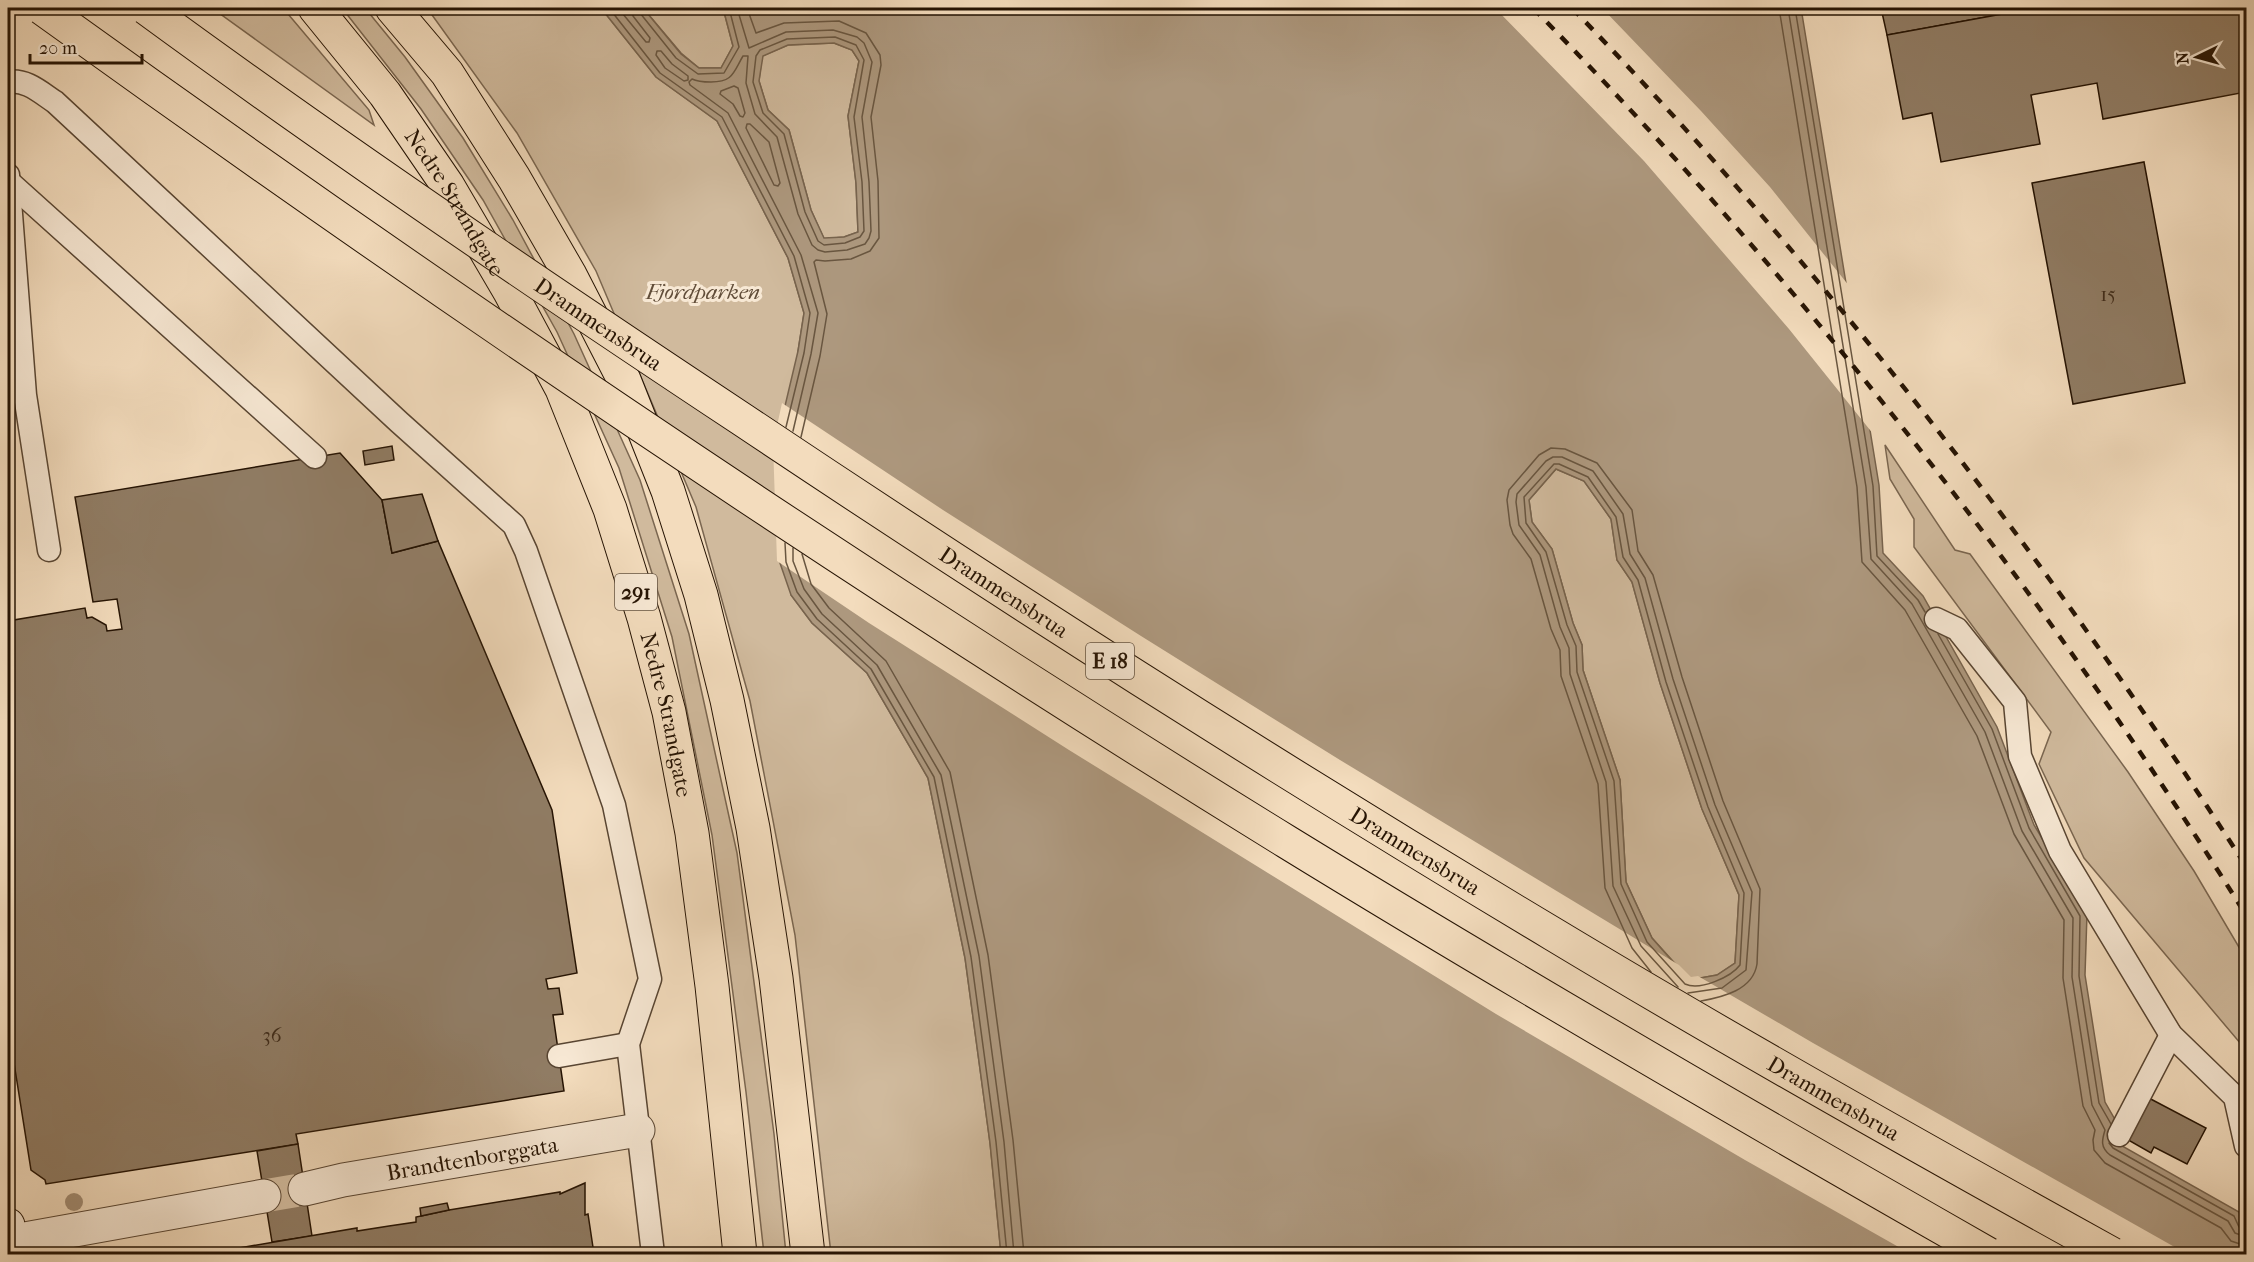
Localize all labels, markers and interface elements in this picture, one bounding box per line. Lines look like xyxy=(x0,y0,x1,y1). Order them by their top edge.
scale bar xyxy=(30,27,142,65)
north arrow xyxy=(2167,27,2227,87)
text: 20 m xyxy=(39,38,77,59)
text: N xyxy=(2172,51,2193,65)
street label: Nedre Strandgate xyxy=(399,124,510,281)
street label: Drammensbrua xyxy=(529,273,668,377)
park label: Fjordparken xyxy=(645,279,760,305)
house number: 15 xyxy=(2100,283,2116,306)
street label: Drammensbrua xyxy=(934,541,1073,644)
road number: 291 xyxy=(615,574,657,610)
street label: Nedre Strandgate xyxy=(634,630,697,799)
road number: E 18 xyxy=(1086,643,1134,679)
street label: Drammensbrua xyxy=(1345,802,1486,902)
house number: 36 xyxy=(262,1024,282,1047)
street label: Drammensbrua xyxy=(1762,1051,1905,1147)
street label: Brandtenborggata xyxy=(385,1132,561,1186)

